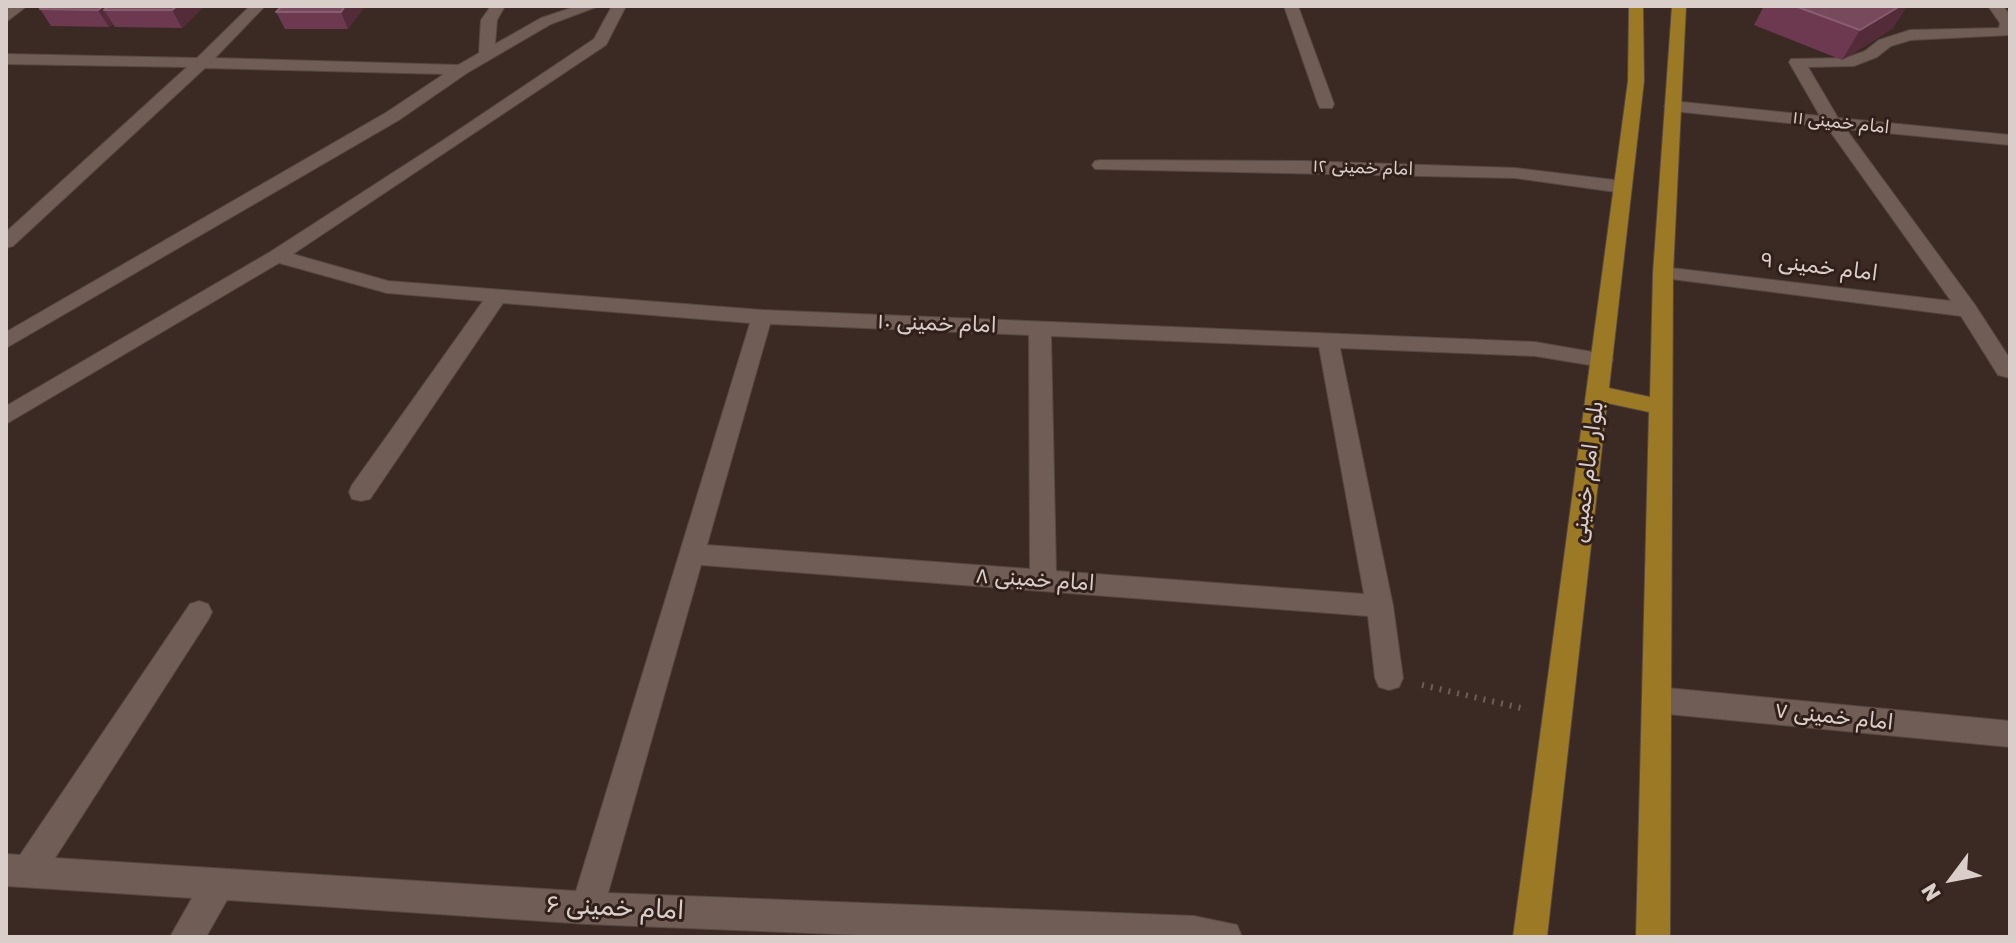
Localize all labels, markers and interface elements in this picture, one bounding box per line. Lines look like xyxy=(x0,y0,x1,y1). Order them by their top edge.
street label: امام خمینی ۱۱ xyxy=(1791,107,1891,139)
street label: امام خمینی ۱۲ xyxy=(1312,155,1414,181)
street label: امام خمینی ۹ xyxy=(1759,247,1879,287)
street label: امام خمینی ۱۰ xyxy=(877,309,997,339)
street label: بلوار امام خمینی xyxy=(1566,399,1610,545)
street label: امام خمینی ۸ xyxy=(974,563,1096,597)
street label: امام خمینی ۷ xyxy=(1773,698,1895,736)
north arrow xyxy=(1912,839,1992,919)
text: N xyxy=(1916,878,1947,906)
street label: امام خمینی ۶ xyxy=(545,889,685,927)

